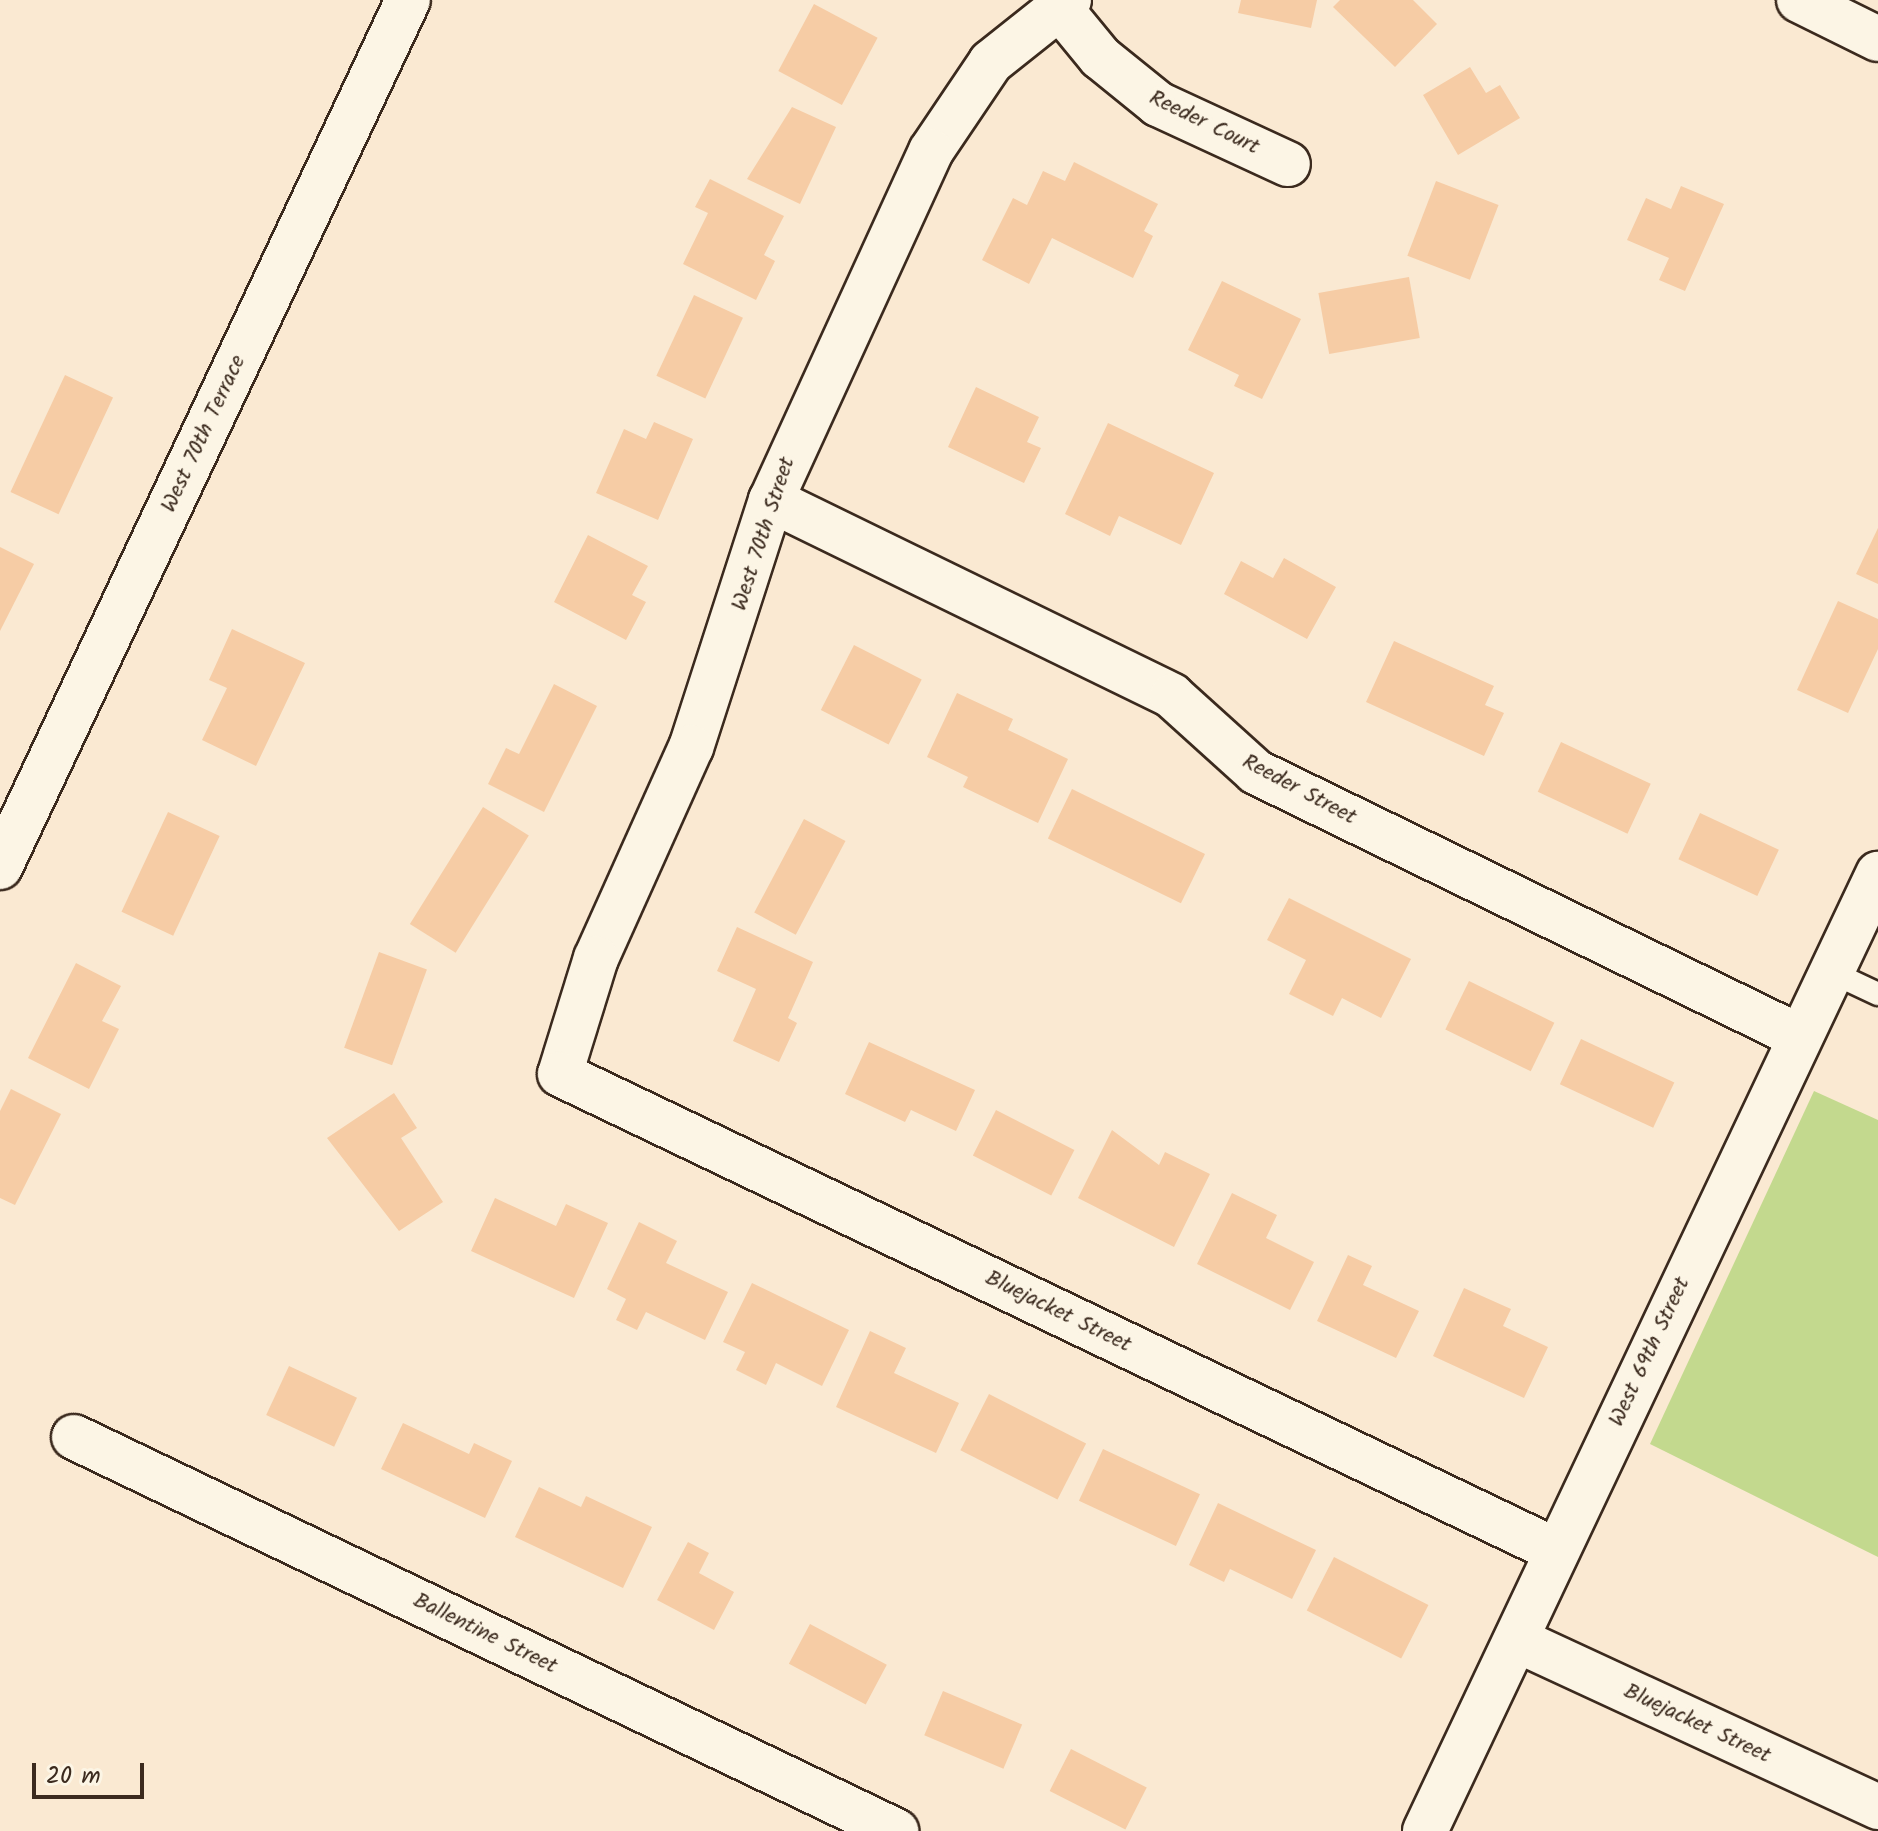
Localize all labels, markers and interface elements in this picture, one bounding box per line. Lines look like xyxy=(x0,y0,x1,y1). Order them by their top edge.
street label: Reeder Court xyxy=(1145,85,1263,161)
street label: West 70th Terrace xyxy=(156,351,252,517)
street label: West 70th Street xyxy=(727,454,801,614)
street label: Reeder Street xyxy=(1237,749,1361,831)
street label: Bluejacket Street xyxy=(981,1265,1135,1359)
street label: West 69th Street xyxy=(1604,1273,1696,1431)
street label: Ballentine Street xyxy=(409,1588,561,1680)
street label: Bluejacket Street xyxy=(1619,1678,1775,1770)
scale bar xyxy=(36,1747,148,1797)
text: 20 m xyxy=(46,1757,101,1796)

